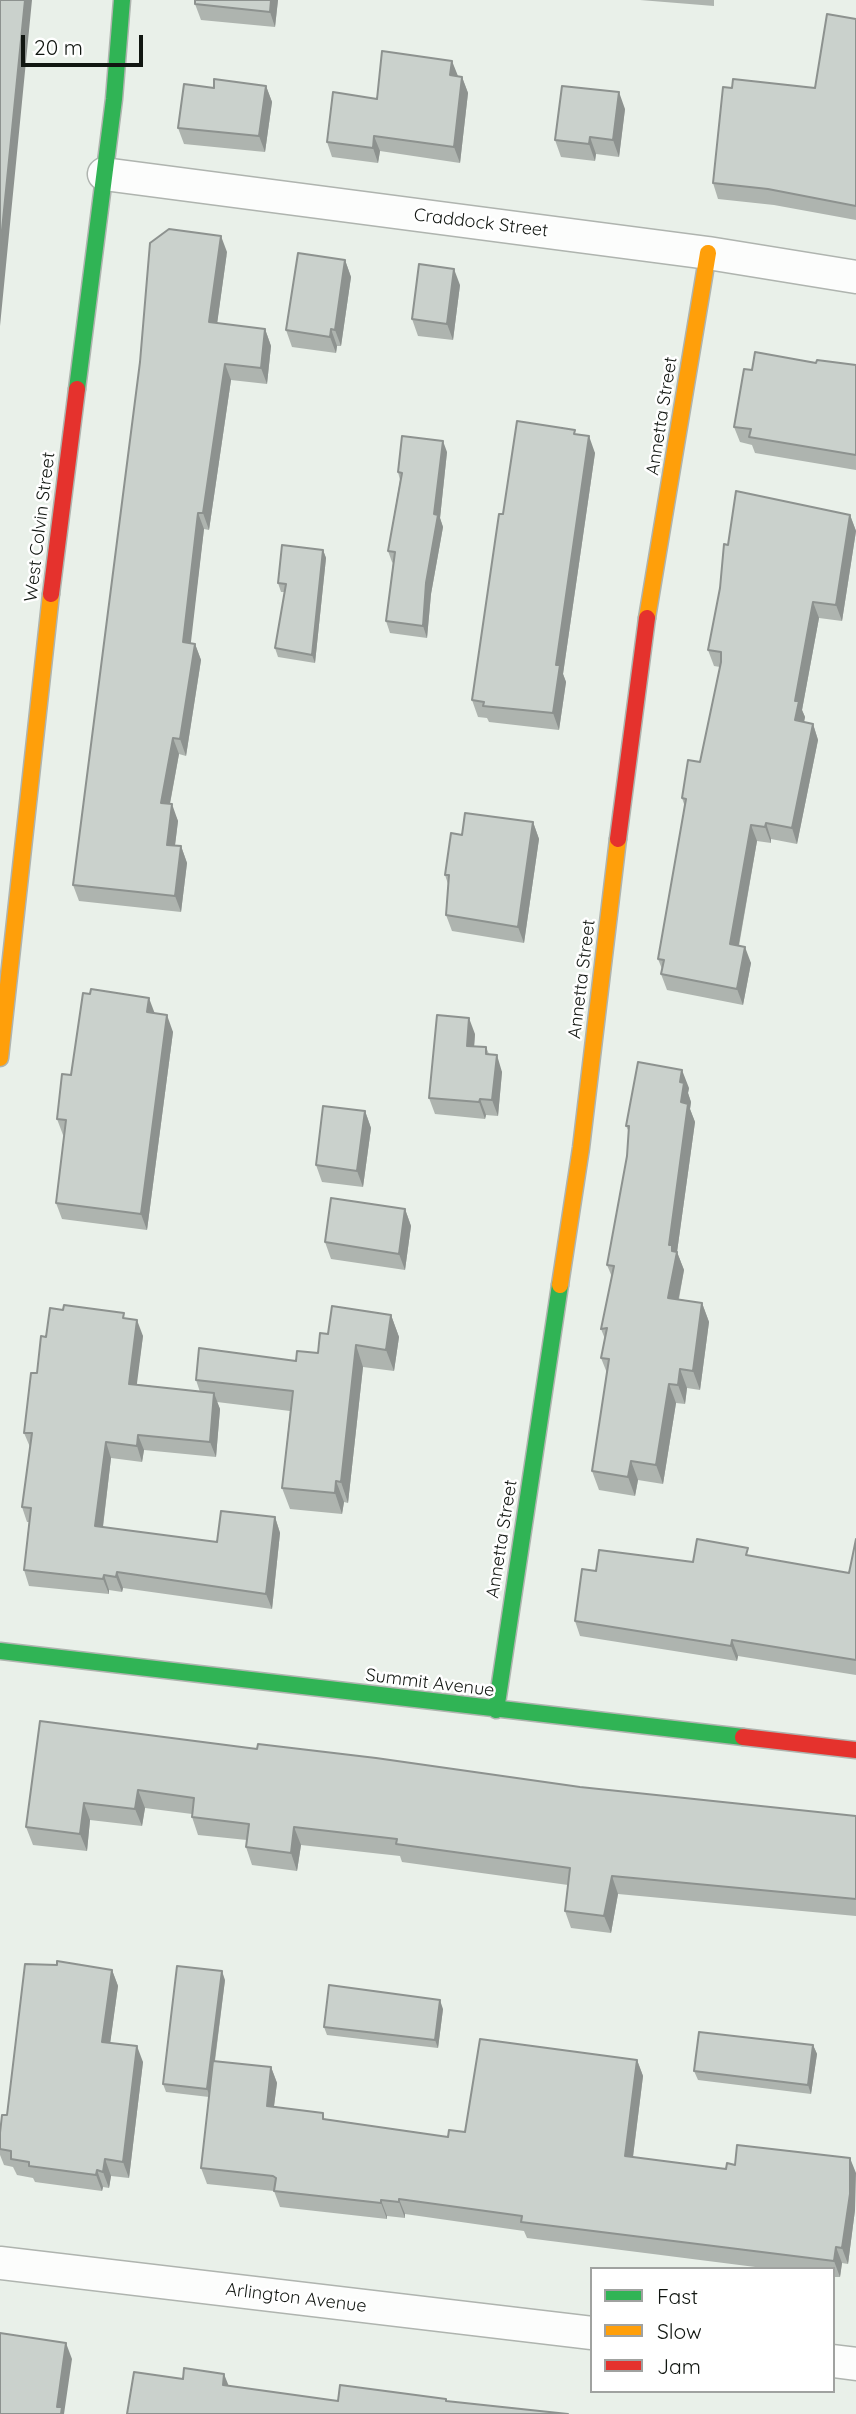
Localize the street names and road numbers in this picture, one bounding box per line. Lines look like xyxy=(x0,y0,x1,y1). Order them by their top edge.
street label: Craddock Street xyxy=(413,204,549,242)
street label: Annetta Street xyxy=(642,355,682,477)
street label: West Colvin Street xyxy=(20,451,60,603)
street label: Annetta Street xyxy=(564,918,600,1040)
street label: Annetta Street xyxy=(482,1478,522,1600)
street label: Summit Avenue xyxy=(364,1664,496,1702)
street label: Arlington Avenue xyxy=(224,2279,368,2317)

